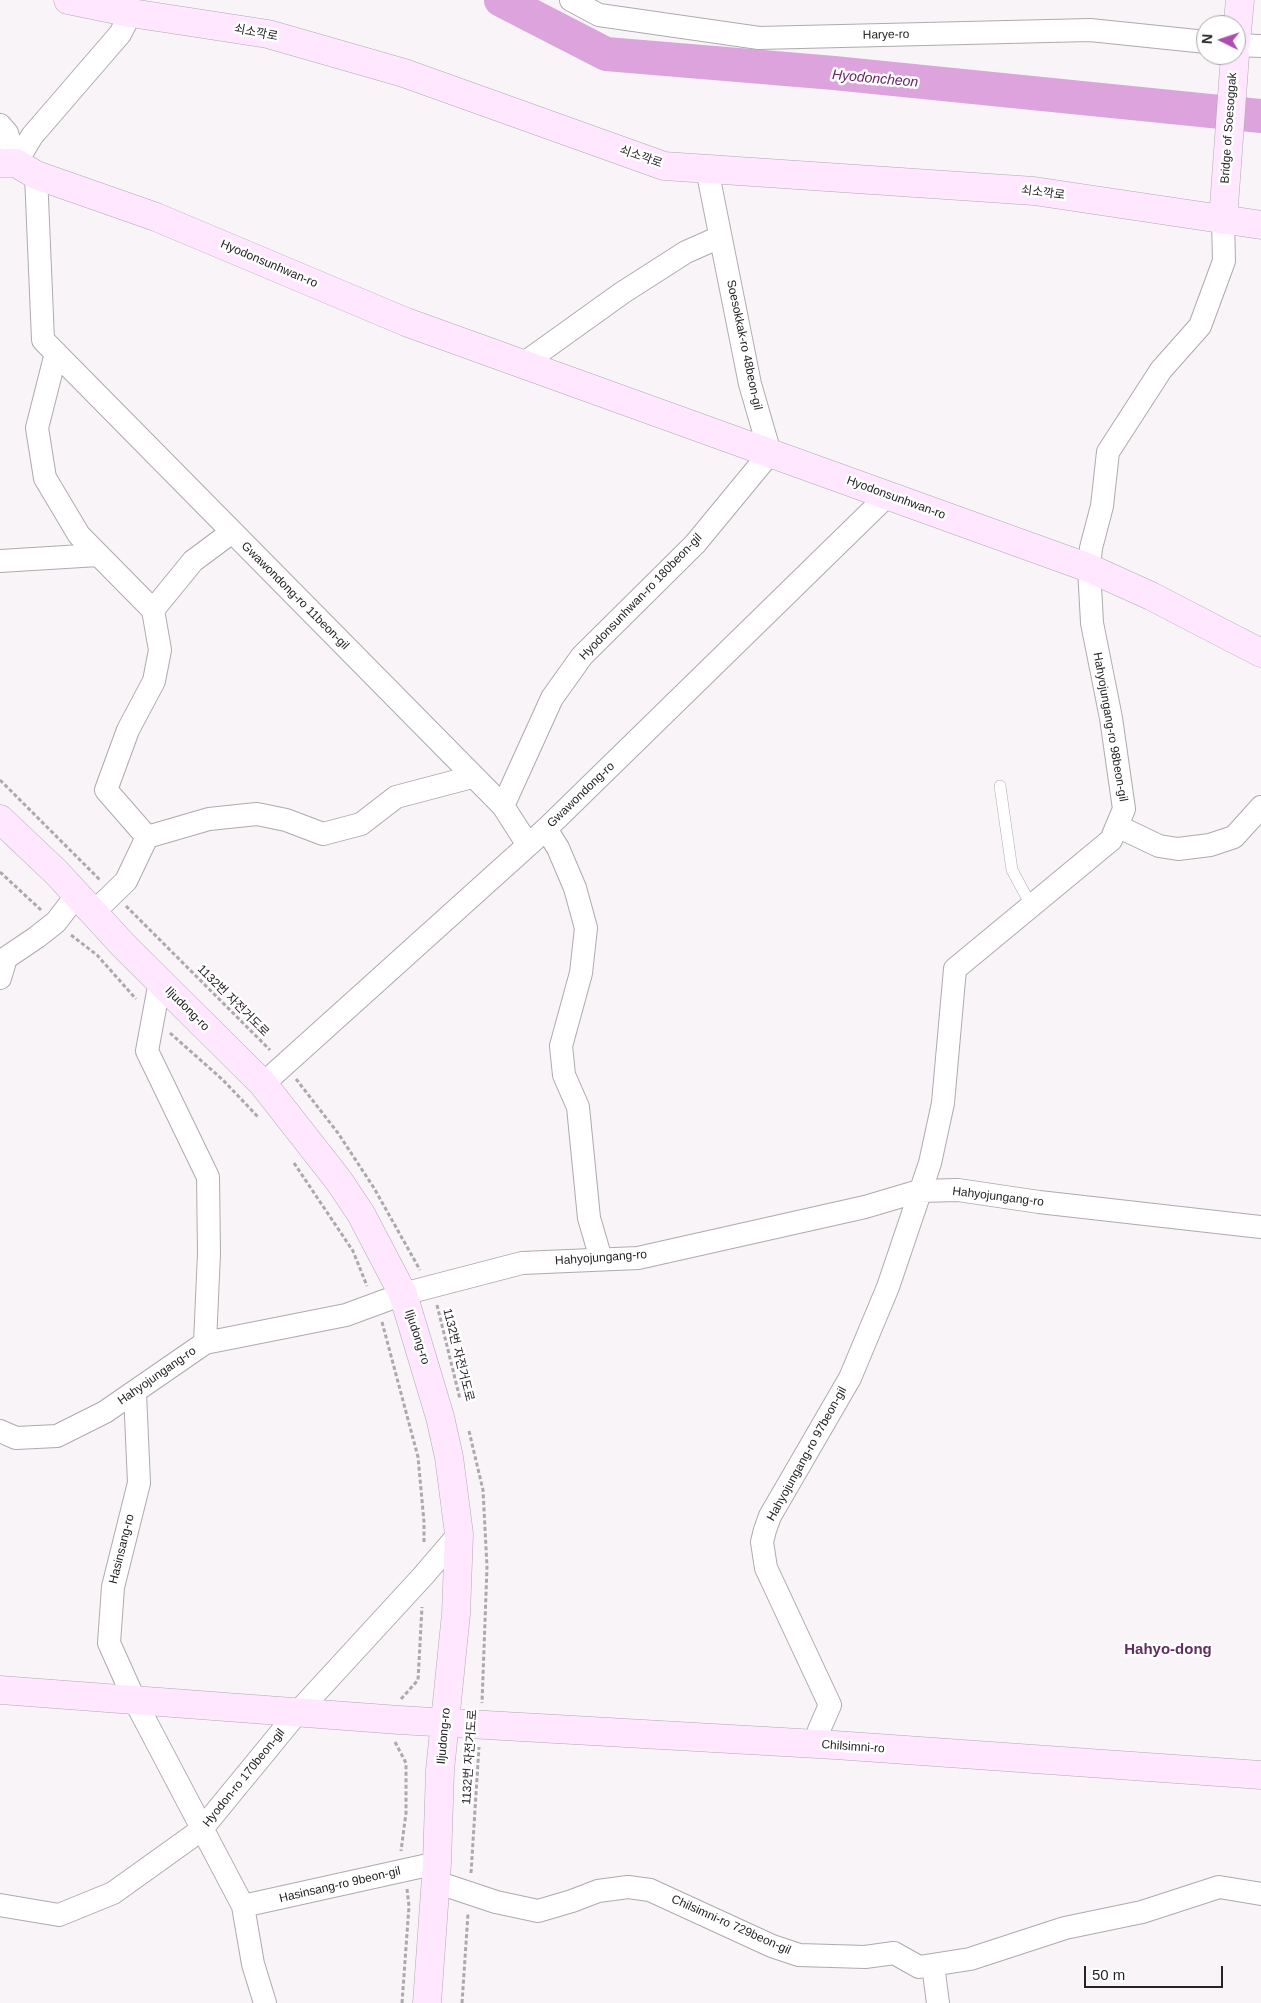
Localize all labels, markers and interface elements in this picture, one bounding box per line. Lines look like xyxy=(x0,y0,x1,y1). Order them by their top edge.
north arrow xyxy=(1196,15,1246,65)
street label: 쇠소깍로 xyxy=(233,22,279,44)
street label: Harye-ro xyxy=(863,27,909,43)
text: N xyxy=(1199,33,1215,45)
water label: Hyodoncheon xyxy=(831,67,919,91)
street label: Bridge of Soesoggak xyxy=(1218,72,1240,184)
street label: 쇠소깍로 xyxy=(618,143,664,171)
street label: 쇠소깍로 xyxy=(1020,183,1066,203)
street label: Hyodonsunhwan-ro xyxy=(218,237,320,291)
street label: Soesokkak-ro 48beon-gil xyxy=(723,279,765,411)
street label: Hyodonsunhwan-ro xyxy=(845,473,947,523)
street label: Hyodonsunhwan-ro 180beon-gil xyxy=(577,531,705,663)
street label: Gwawondong-ro 11beon-gil xyxy=(238,539,352,653)
street label: Hahyojungang-ro 98beon-gil xyxy=(1090,651,1130,803)
street label: Gwawondong-ro xyxy=(544,759,618,831)
street label: 1132번 자전거도로 xyxy=(194,962,272,1040)
street label: Iljudong-ro xyxy=(162,984,212,1034)
street label: Hahyojungang-ro xyxy=(951,1184,1045,1210)
street label: Hahyojungang-ro xyxy=(555,1248,647,1268)
street label: 1132번 자전거도로 xyxy=(439,1307,477,1403)
street label: Iljudong-ro xyxy=(401,1308,433,1366)
street label: Hahyojungang-ro xyxy=(115,1344,199,1408)
street label: Hahyojungang-ro 97beon-gil xyxy=(764,1384,850,1524)
street label: Hasinsang-ro xyxy=(106,1513,138,1585)
district label: Hahyo-dong xyxy=(1124,1641,1212,1659)
street label: Iljudong-ro xyxy=(434,1707,454,1765)
street label: 1132번 자전거도로 xyxy=(459,1709,481,1805)
street label: Hyodon-ro 170beon-gil xyxy=(200,1726,288,1830)
street label: Chilsimni-ro xyxy=(821,1738,885,1756)
street label: Hasinsang-ro 9beon-gil xyxy=(278,1864,402,1906)
street label: Chilsimni-ro 729beon-gil xyxy=(669,1892,793,1958)
scale bar xyxy=(1086,1956,1225,1988)
text: 50 m xyxy=(1092,1966,1125,1983)

